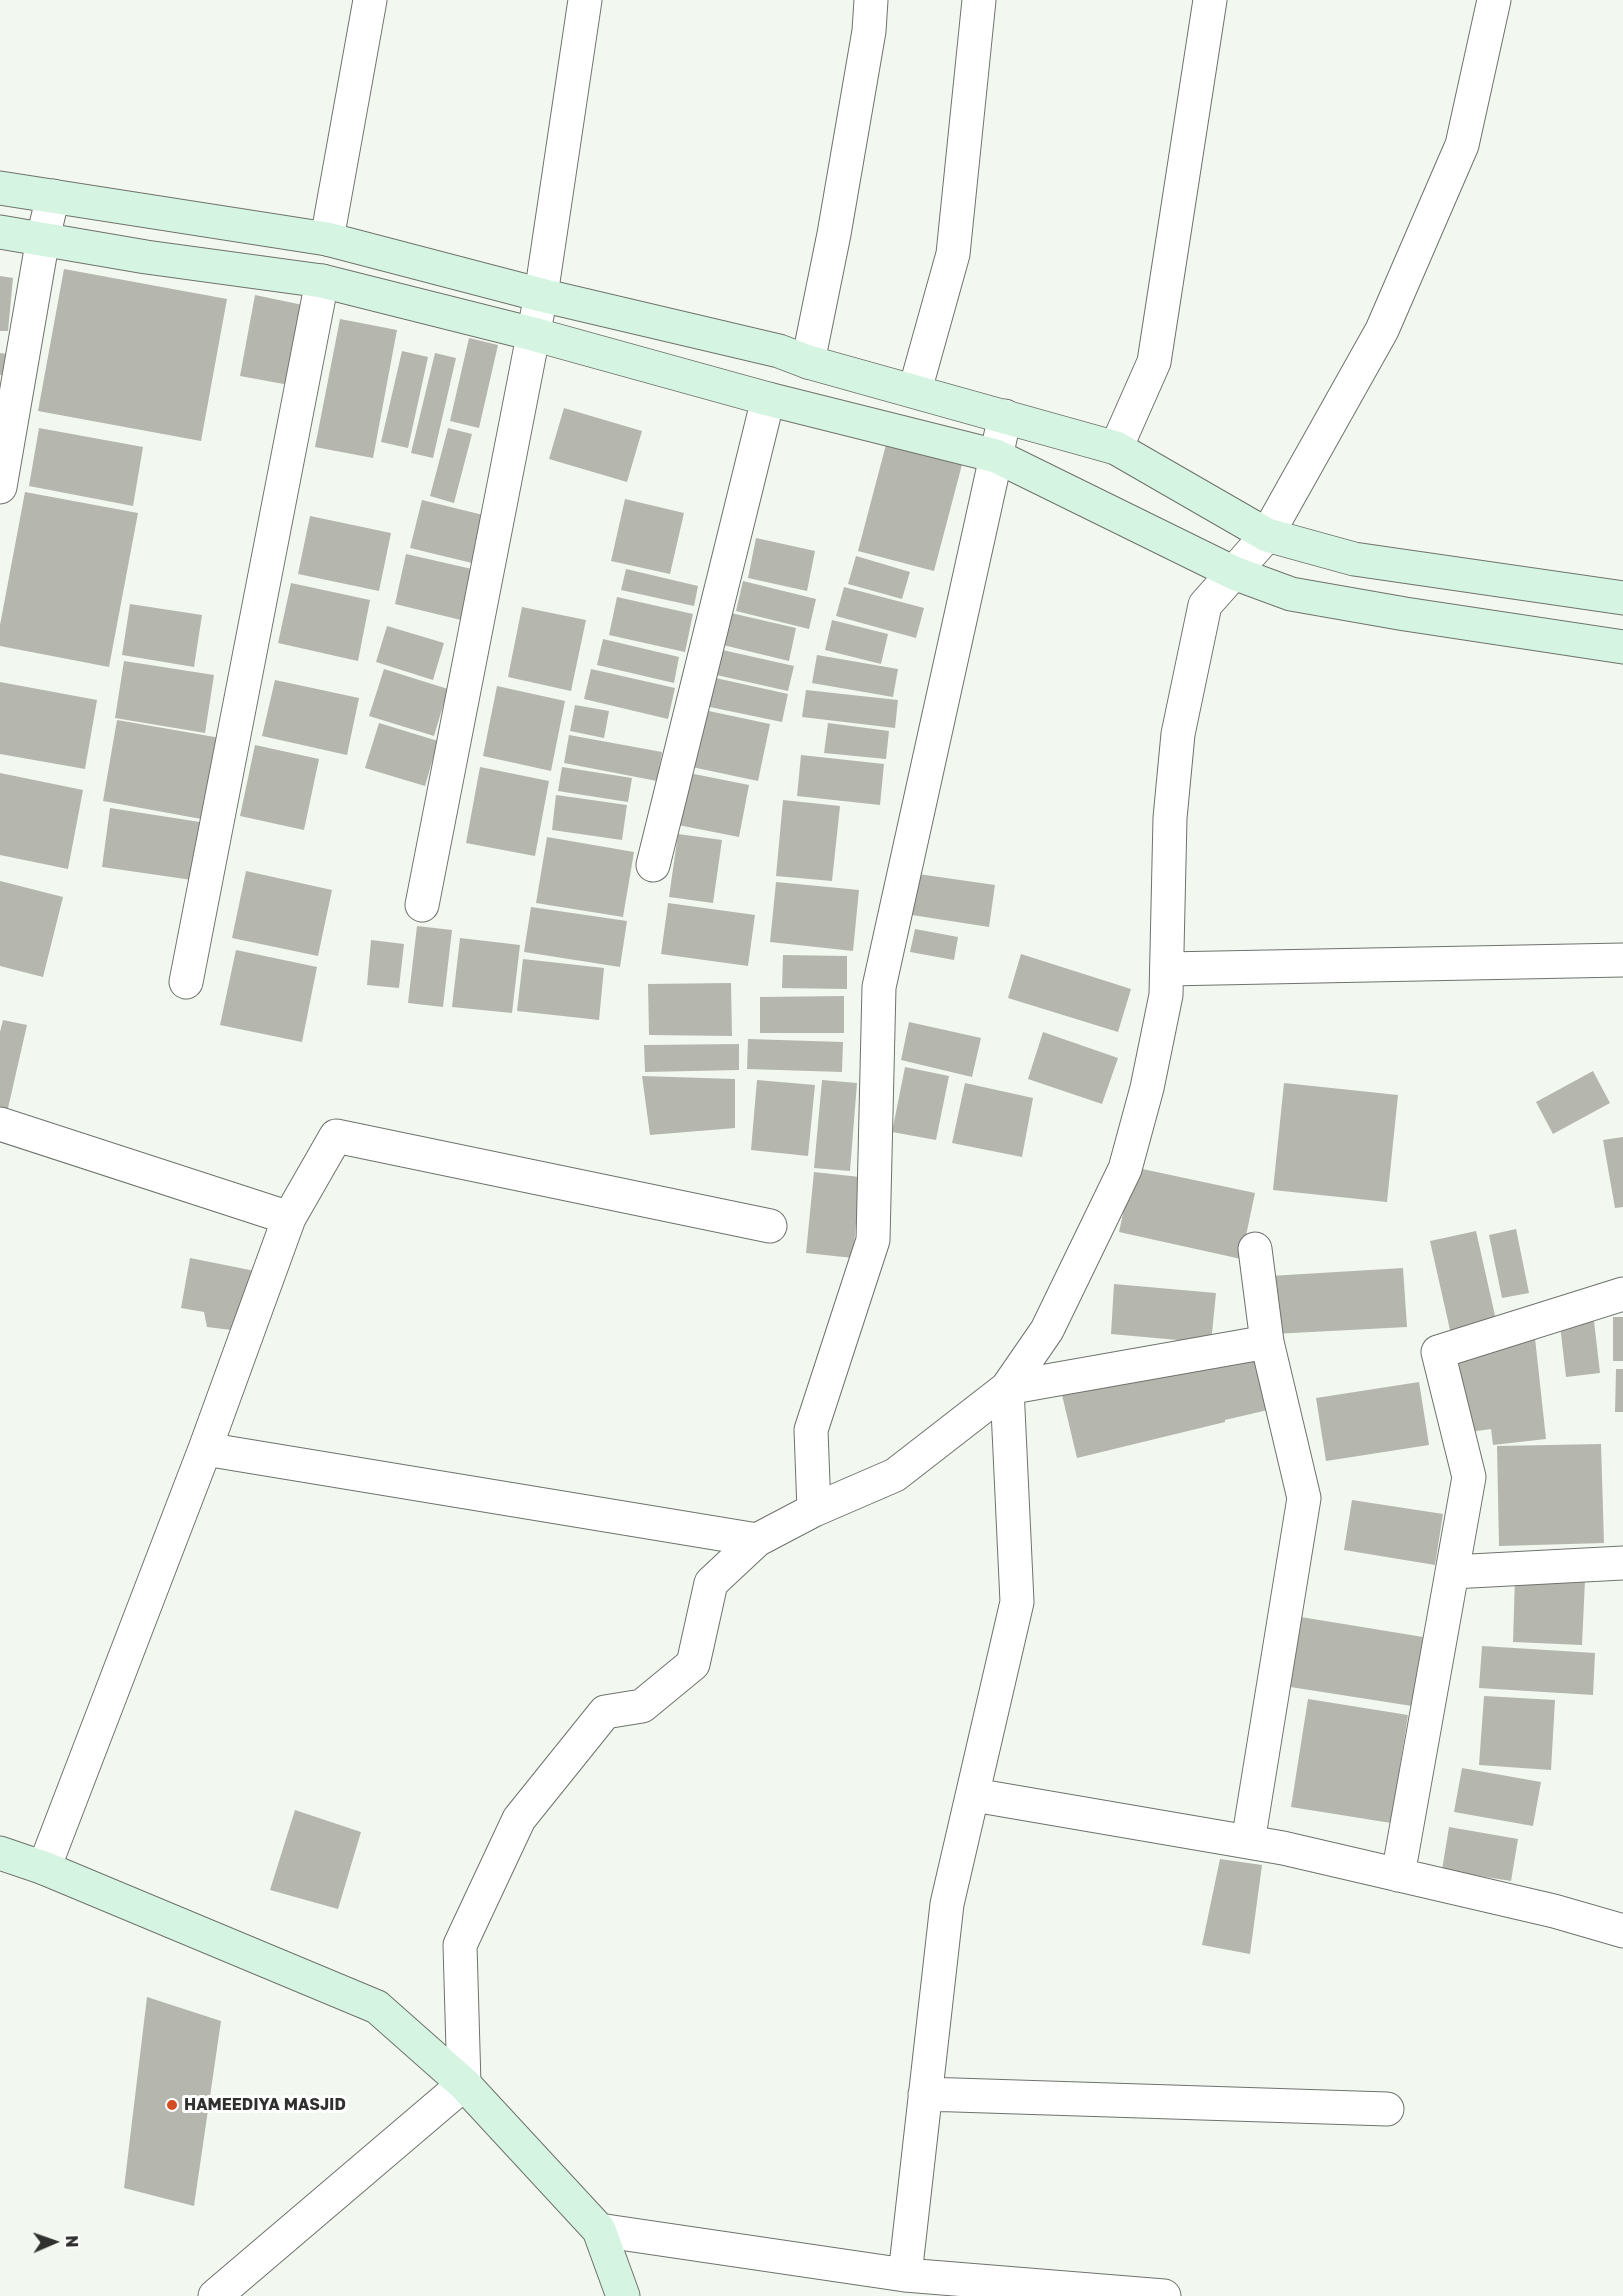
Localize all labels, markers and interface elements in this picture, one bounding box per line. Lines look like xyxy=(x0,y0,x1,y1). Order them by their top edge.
place label: HAMEEDIYA MASJID xyxy=(184,2095,346,2115)
marker: HAMEEDIYA MASJID xyxy=(165,2098,179,2112)
north arrow xyxy=(24,2212,84,2272)
text: N xyxy=(62,2235,82,2248)

